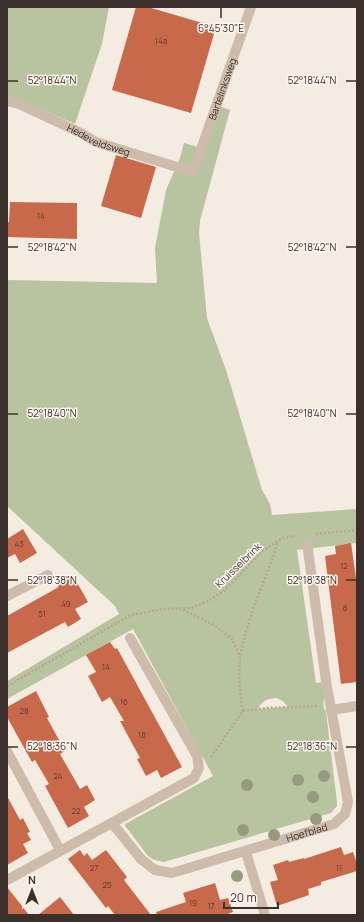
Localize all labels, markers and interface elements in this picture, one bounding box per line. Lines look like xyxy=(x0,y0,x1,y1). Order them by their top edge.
text: 6°45'30"E xyxy=(198,21,244,35)
house number: 14a xyxy=(155,35,167,46)
street label: Bartelinksweg xyxy=(205,56,240,122)
text: 52°18'44"N xyxy=(28,73,76,87)
text: 52°18'44"N xyxy=(288,73,336,87)
street label: Hedeveldsweg xyxy=(65,120,132,159)
house number: 14 xyxy=(37,210,45,221)
text: 52°18'42"N xyxy=(28,240,76,254)
text: 52°18'42"N xyxy=(288,240,336,254)
text: 52°18'40"N xyxy=(27,406,77,420)
text: 52°18'40"N xyxy=(287,406,337,420)
house number: 43 xyxy=(14,538,24,549)
street label: Kruisselbrink xyxy=(212,539,265,591)
house number: 12 xyxy=(340,560,348,571)
text: 52°18'38"N xyxy=(27,573,77,587)
text: 52°18'38"N xyxy=(287,573,337,587)
house number: 49 xyxy=(61,598,71,609)
house number: 8 xyxy=(343,602,348,613)
house number: 51 xyxy=(38,608,46,619)
house number: 14 xyxy=(102,661,110,672)
house number: 16 xyxy=(120,696,128,707)
house number: 28 xyxy=(19,705,29,716)
house number: 18 xyxy=(138,729,146,740)
text: 52°18'36"N xyxy=(27,739,77,753)
text: 52°18'36"N xyxy=(287,739,337,753)
house number: 24 xyxy=(53,770,63,781)
house number: 22 xyxy=(71,805,81,816)
street label: Hoefblad xyxy=(284,819,329,845)
house number: 27 xyxy=(90,862,98,873)
house number: 11 xyxy=(336,862,342,873)
north arrow xyxy=(12,870,52,910)
text: N xyxy=(28,872,36,887)
house number: 25 xyxy=(102,879,112,890)
scale bar xyxy=(224,884,278,910)
text: 20 m xyxy=(230,889,257,906)
house number: 19 xyxy=(189,897,197,908)
house number: 17 xyxy=(207,900,215,911)

